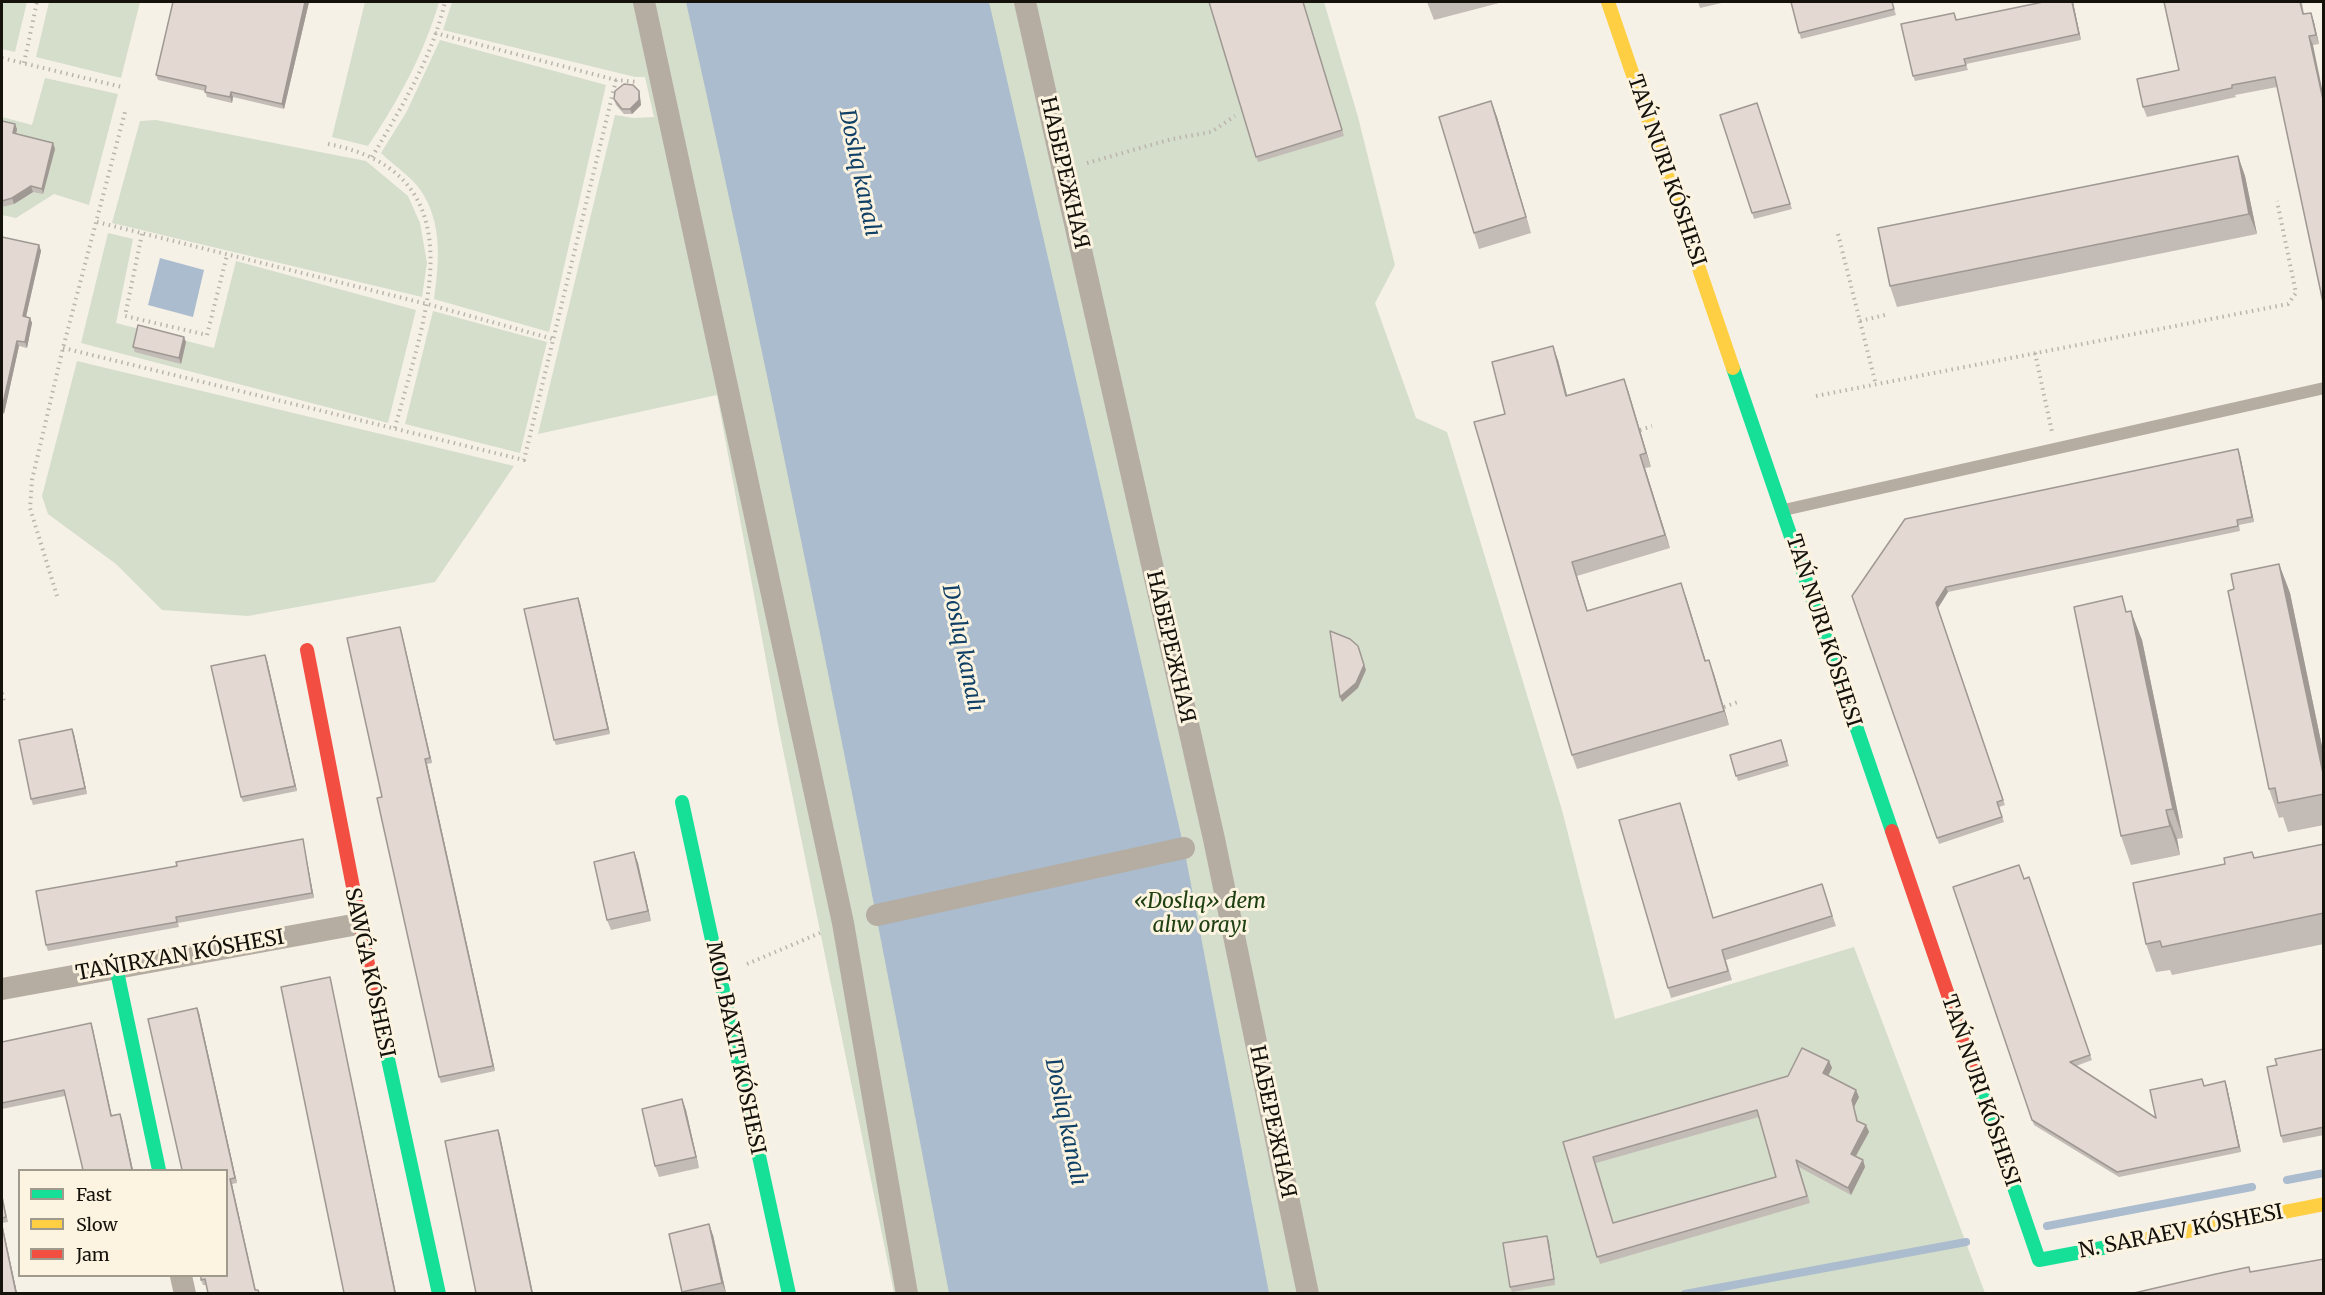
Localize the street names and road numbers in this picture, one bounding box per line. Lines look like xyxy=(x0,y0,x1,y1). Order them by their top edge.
street label: TAŃ NURI KÓSHESI xyxy=(1621,72,1711,270)
street label: НАБЕРЕЖНАЯ xyxy=(1034,94,1094,252)
street label: TAŃ NURI KÓSHESI xyxy=(1780,531,1866,731)
street label: НАБЕРЕЖНАЯ xyxy=(1140,568,1200,726)
street label: SAWǴA KÓSHESI xyxy=(339,886,399,1060)
street label: TAŃIRXAN KÓSHESI xyxy=(74,925,286,987)
street label: MOL BAXIT KÓSHESI xyxy=(700,939,770,1157)
street label: TAŃ NURI KÓSHESI xyxy=(1935,992,2025,1190)
street label: НАБЕРЕЖНАЯ xyxy=(1243,1043,1301,1201)
street label: N. SARAEV KÓSHESI xyxy=(2077,1200,2285,1264)

